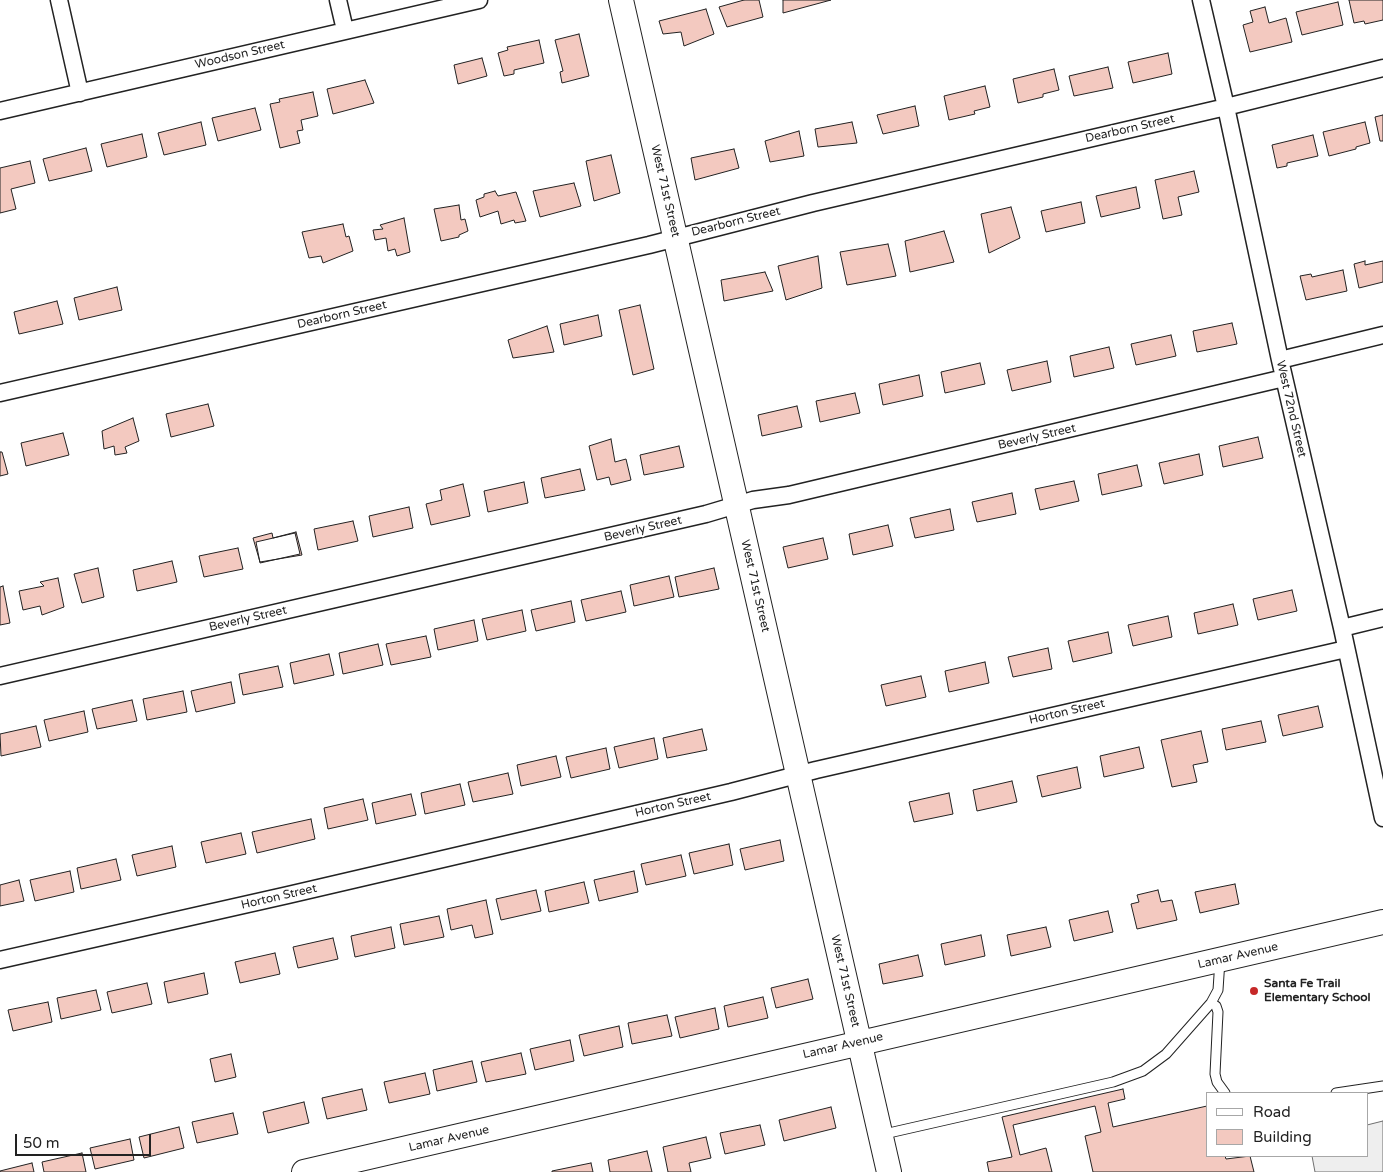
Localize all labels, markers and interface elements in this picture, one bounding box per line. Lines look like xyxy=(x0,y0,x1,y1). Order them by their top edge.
street label: Woodson Street xyxy=(194,38,286,72)
street label: Dearborn Street xyxy=(1084,112,1176,146)
street label: West 71st Street xyxy=(647,143,683,239)
street label: Dearborn Street xyxy=(690,204,782,240)
street label: Dearborn Street xyxy=(296,298,388,332)
street label: West 72nd Street xyxy=(1273,359,1309,459)
street label: Beverly Street xyxy=(997,421,1077,453)
street label: Beverly Street xyxy=(603,513,683,545)
street label: West 71st Street xyxy=(737,538,773,634)
street label: Beverly Street xyxy=(208,603,288,635)
street label: Horton Street xyxy=(1028,696,1106,728)
street label: Horton Street xyxy=(634,789,712,821)
street label: Horton Street xyxy=(240,881,318,913)
street label: West 71st Street xyxy=(827,933,863,1029)
street label: Lamar Avenue xyxy=(1196,940,1280,972)
place label: Santa Fe Trail Elementary School xyxy=(1264,977,1371,1005)
marker: Santa Fe Trail Elementary School xyxy=(1248,985,1260,997)
street label: Lamar Avenue xyxy=(801,1030,885,1062)
legend xyxy=(1206,1092,1368,1157)
text: Road xyxy=(1253,1103,1291,1121)
street label: Lamar Avenue xyxy=(407,1123,491,1155)
scale bar xyxy=(18,1124,154,1156)
text: Building xyxy=(1253,1128,1312,1146)
text: 50 m xyxy=(23,1134,60,1152)

